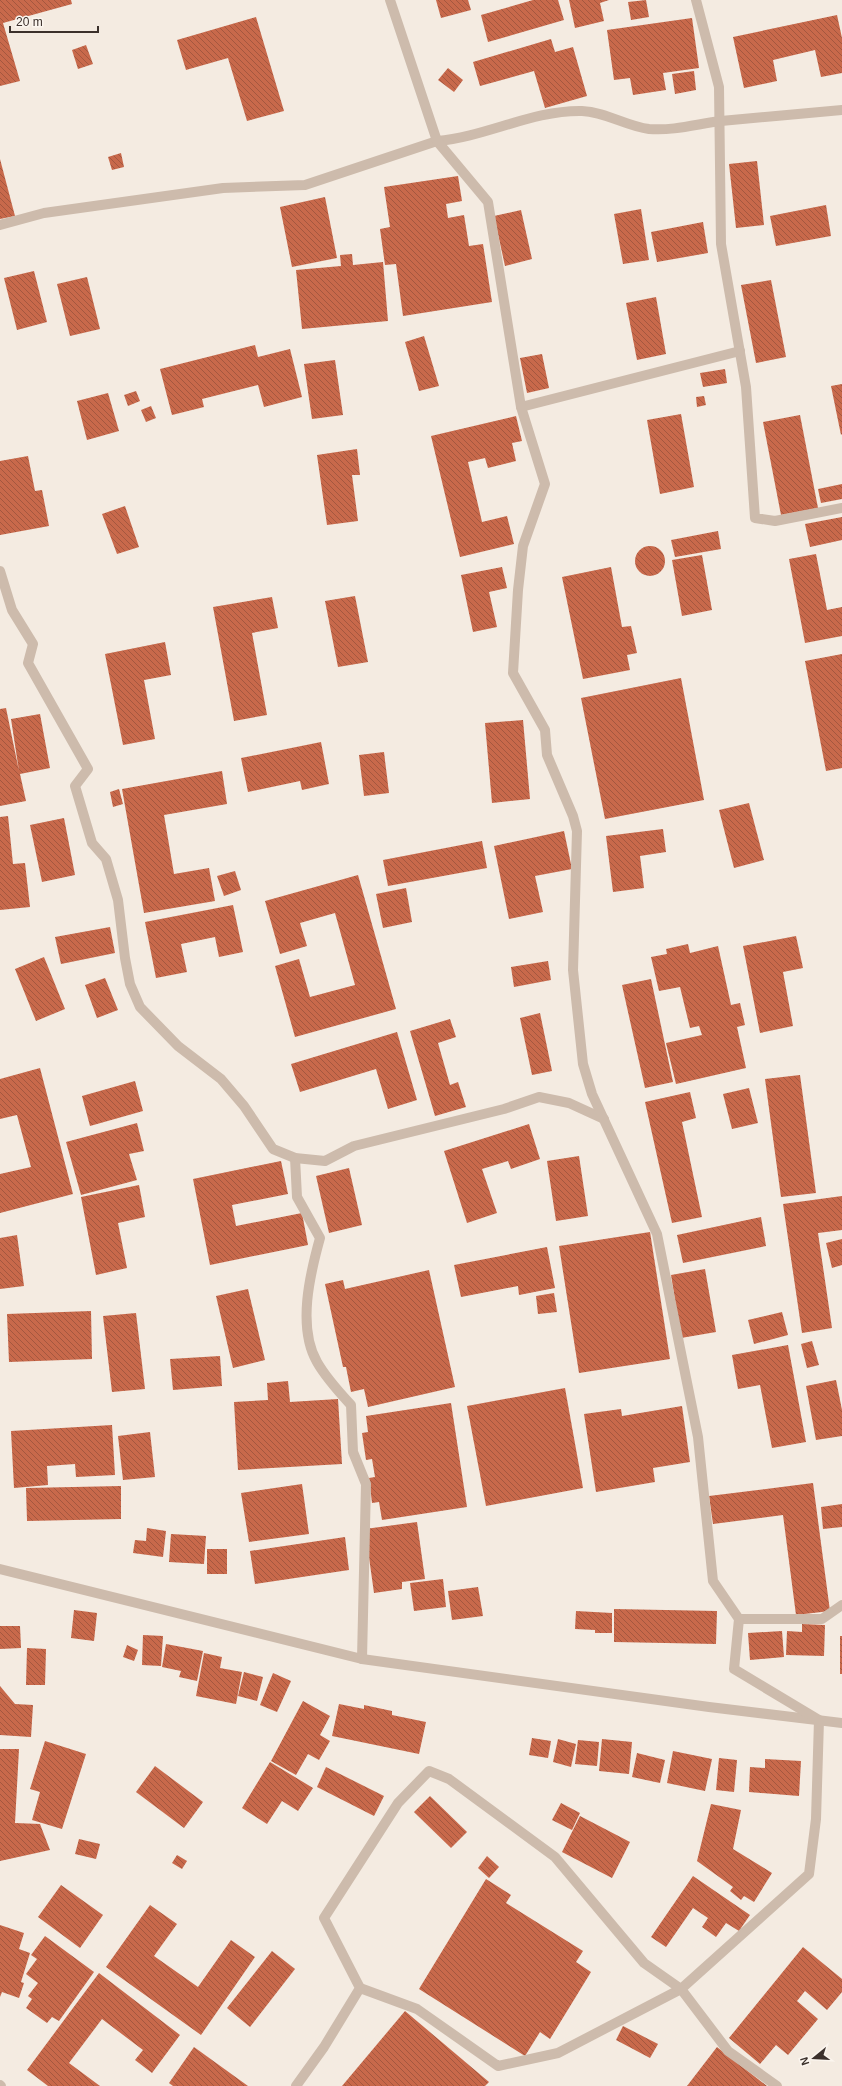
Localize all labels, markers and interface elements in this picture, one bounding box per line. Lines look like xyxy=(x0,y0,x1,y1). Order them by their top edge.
scale bar xyxy=(10,8,98,34)
text: 20 m xyxy=(16,15,43,29)
north arrow xyxy=(794,2038,834,2078)
text: N xyxy=(798,2055,811,2067)

